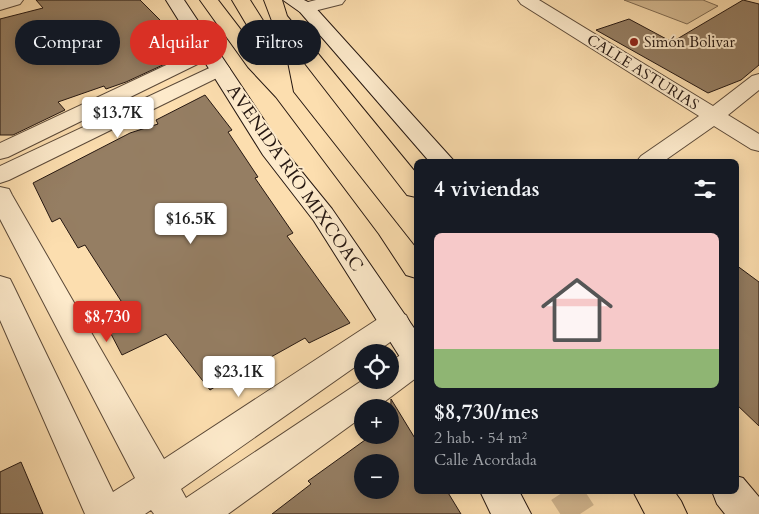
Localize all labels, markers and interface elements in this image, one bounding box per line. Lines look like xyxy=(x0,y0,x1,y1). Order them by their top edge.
chip: Comprar xyxy=(15,20,120,65)
chip: Alquilar xyxy=(130,20,227,65)
chip: Filtros xyxy=(237,20,321,65)
street label: CALLE ASTURIAS xyxy=(583,29,703,115)
place label: Simón Bolivar xyxy=(644,32,735,52)
marker: Simón Bolivar xyxy=(628,36,640,48)
street label: AVENIDA RÍO MIXCOAC xyxy=(221,79,369,277)
pin: $13.7K xyxy=(77,96,159,139)
text: $13.7K xyxy=(93,102,143,124)
text: 4 viviendas xyxy=(434,175,540,204)
icon: filters xyxy=(691,175,719,203)
pin: $16.5K xyxy=(150,202,232,245)
text: $16.5K xyxy=(166,208,216,230)
icon: home xyxy=(532,265,622,355)
pin: $8,730 xyxy=(66,300,148,343)
text: $8,730 xyxy=(84,306,130,328)
map controls xyxy=(354,344,399,499)
button: locate xyxy=(354,344,399,389)
pin: $23.1K xyxy=(198,356,280,398)
text: $23.1K xyxy=(214,361,264,383)
text: $8,730/mes xyxy=(434,398,539,427)
button: + xyxy=(354,399,399,444)
text: 2 hab. · 54 m² xyxy=(434,427,527,449)
text: Calle Acordada xyxy=(434,449,537,471)
button: − xyxy=(354,454,399,499)

